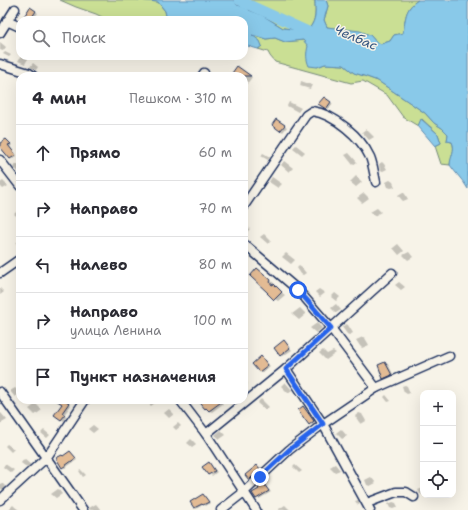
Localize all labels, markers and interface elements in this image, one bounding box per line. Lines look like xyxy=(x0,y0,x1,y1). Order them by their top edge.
search box xyxy=(16,16,248,60)
water label: Челбас xyxy=(332,21,380,54)
icon: search xyxy=(30,27,52,49)
text: Поиск xyxy=(62,28,106,48)
text: 4 мин xyxy=(32,87,87,109)
text: Пешком · 310 m xyxy=(129,90,232,107)
icon: ahead xyxy=(32,142,54,164)
text: Прямо xyxy=(70,143,120,163)
text: 60 m xyxy=(199,144,232,161)
icon: right xyxy=(32,198,54,220)
text: Направо xyxy=(70,199,138,219)
text: 70 m xyxy=(198,200,232,217)
icon: left xyxy=(32,254,54,276)
text: Налево xyxy=(70,255,128,275)
text: 80 m xyxy=(198,256,232,273)
route start xyxy=(289,281,307,299)
text: Направо xyxy=(70,302,138,322)
icon: right xyxy=(32,310,54,332)
text: 100 m xyxy=(193,312,232,329)
text: улица Ленина xyxy=(70,322,161,339)
icon: arrive xyxy=(32,366,54,388)
text: Пункт назначения xyxy=(70,367,216,387)
map controls xyxy=(420,390,456,498)
button: + xyxy=(420,390,456,426)
button: − xyxy=(420,426,456,462)
button: locate xyxy=(420,462,456,498)
route end xyxy=(251,468,269,486)

